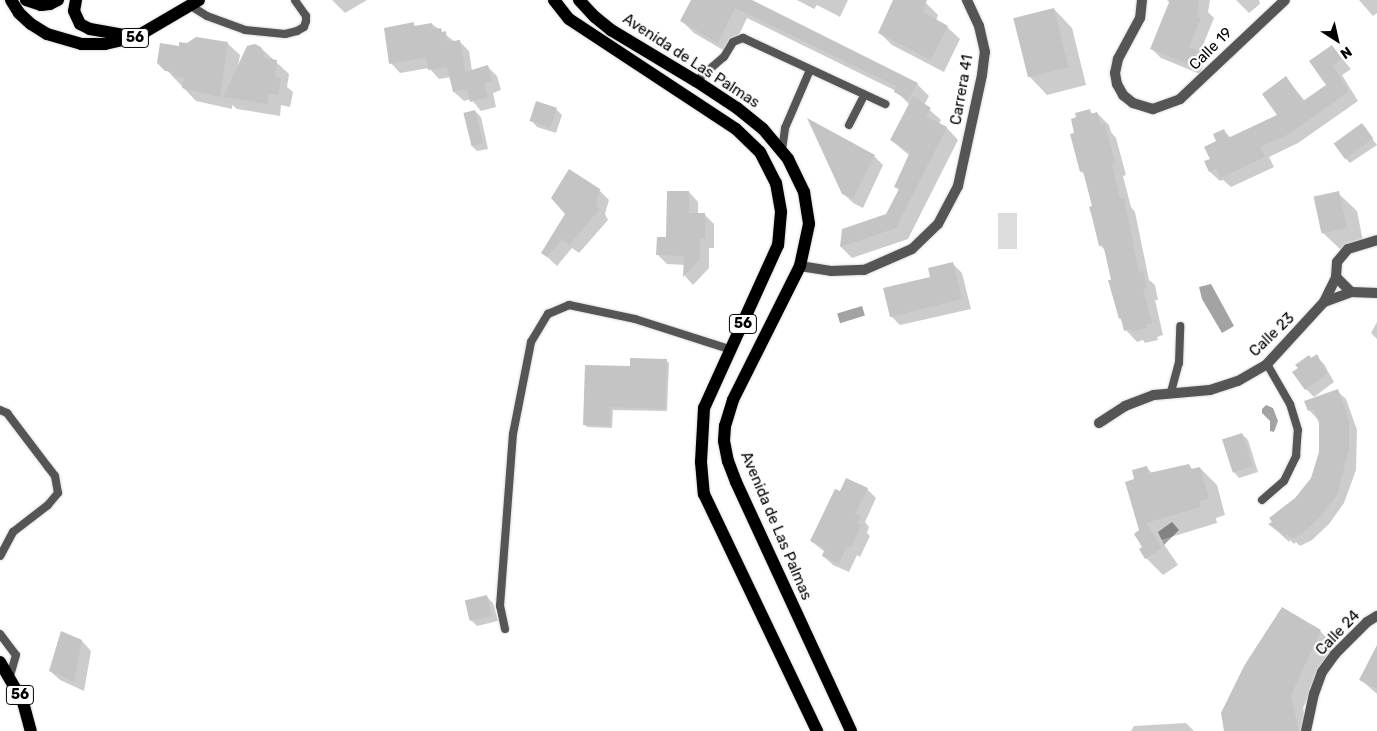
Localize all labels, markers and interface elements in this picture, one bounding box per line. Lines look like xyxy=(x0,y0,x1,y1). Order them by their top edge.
street label: Avenida de Las Palmas xyxy=(619,10,763,112)
north arrow xyxy=(1312,15,1362,65)
street label: Calle 19 xyxy=(1186,24,1236,74)
road number: 56 xyxy=(120,26,150,49)
text: N xyxy=(1337,43,1355,63)
street label: Carrera 41 xyxy=(947,54,977,126)
street label: Calle 23 xyxy=(1246,309,1298,361)
road number: 56 xyxy=(728,312,758,336)
street label: Avenida de Las Palmas xyxy=(737,449,815,603)
street label: Calle 24 xyxy=(1312,607,1364,659)
road number: 56 xyxy=(5,684,35,706)

